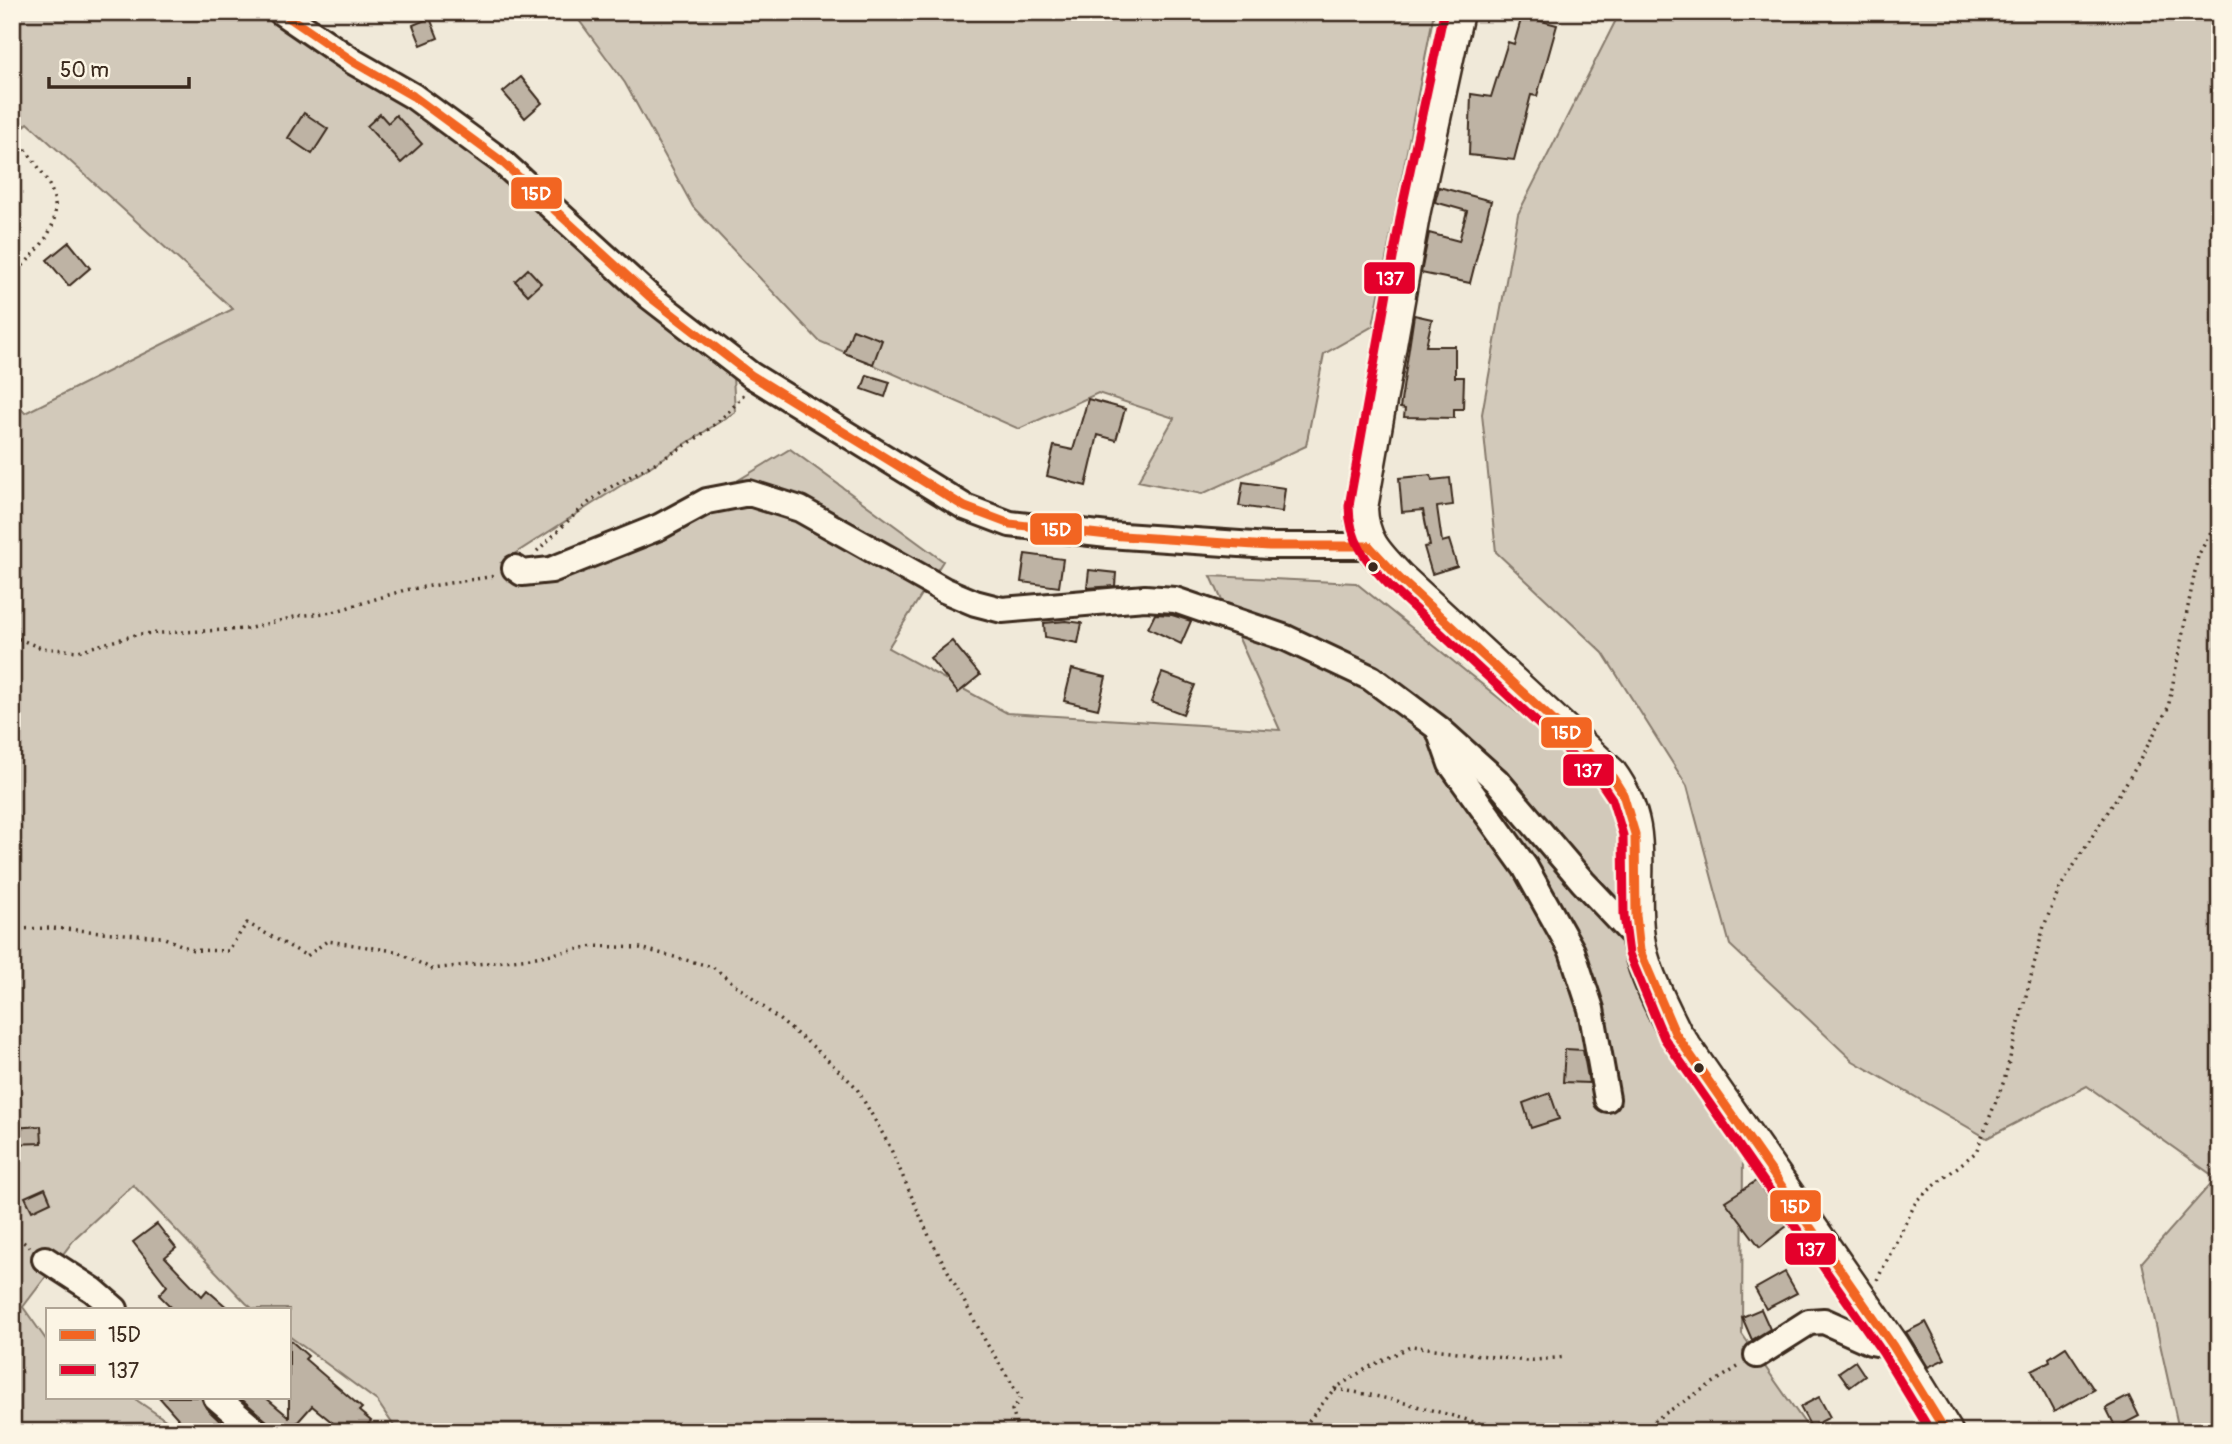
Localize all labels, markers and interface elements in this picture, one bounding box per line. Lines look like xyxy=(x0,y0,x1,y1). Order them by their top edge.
scale bar xyxy=(49,46,189,90)
text: 50 m xyxy=(60,57,109,84)
line badge: 15D xyxy=(510,176,563,210)
text: 15D xyxy=(521,182,551,206)
line badge: 137 xyxy=(1363,261,1416,295)
text: 137 xyxy=(1376,267,1405,291)
line badge: 15D xyxy=(1029,512,1083,546)
text: 15D xyxy=(1041,518,1071,542)
unlabelled marker xyxy=(1366,560,1380,574)
line badge: 15D xyxy=(1540,716,1593,749)
text: 15D xyxy=(1551,721,1581,745)
line badge: 137 xyxy=(1562,753,1615,787)
text: 137 xyxy=(1574,759,1603,783)
unlabelled marker xyxy=(1692,1061,1706,1075)
line badge: 15D xyxy=(1769,1189,1822,1223)
text: 15D xyxy=(1780,1195,1810,1219)
line badge: 137 xyxy=(1784,1232,1837,1266)
text: 137 xyxy=(1797,1238,1826,1262)
legend xyxy=(46,1308,290,1398)
text: 15D xyxy=(108,1322,141,1349)
text: 137 xyxy=(108,1358,139,1385)

